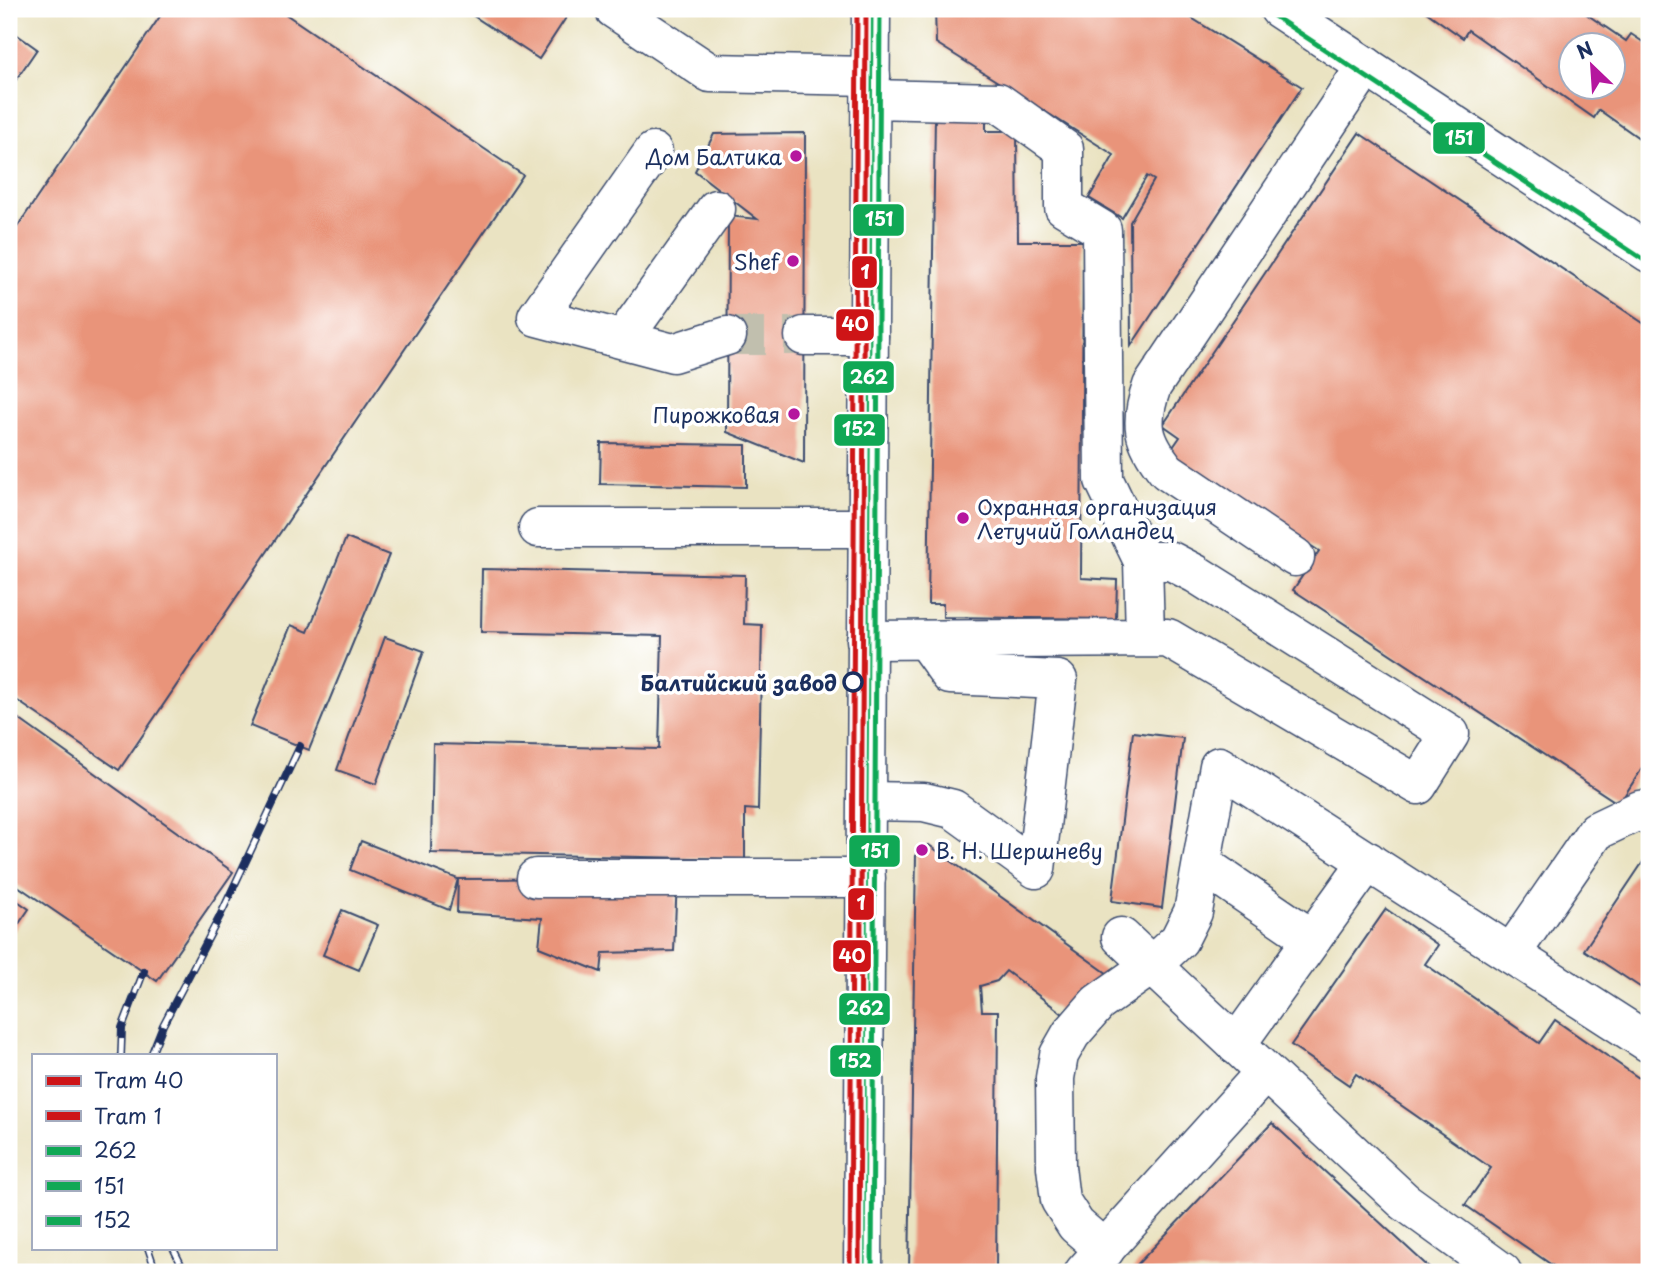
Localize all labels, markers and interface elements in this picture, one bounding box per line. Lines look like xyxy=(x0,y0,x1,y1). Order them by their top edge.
north arrow xyxy=(1556,32,1626,102)
text: N xyxy=(1572,34,1597,66)
line badge: 151 xyxy=(1432,121,1486,155)
text: 151 xyxy=(1445,123,1473,151)
place label: Дом Балтика xyxy=(645,140,783,172)
marker: Дом Балтика xyxy=(788,148,804,164)
line badge: 151 xyxy=(852,203,905,237)
text: 151 xyxy=(865,204,893,232)
place label: Shef xyxy=(734,245,781,277)
marker: Shef xyxy=(785,253,801,269)
line badge: 1 xyxy=(851,255,878,289)
text: 1 xyxy=(860,257,870,285)
line badge: 40 xyxy=(835,308,875,342)
text: 40 xyxy=(841,309,869,337)
line badge: 262 xyxy=(842,360,895,394)
text: 262 xyxy=(850,362,888,390)
place label: Пирожковая xyxy=(653,398,780,430)
marker: Пирожковая xyxy=(786,406,802,422)
line badge: 152 xyxy=(833,413,886,447)
text: 152 xyxy=(842,414,876,442)
place label: Охранная организация Летучий Голландец xyxy=(977,490,1217,546)
marker: Охранная организация Летучий Голландец xyxy=(955,510,971,526)
place label: Балтийский завод xyxy=(640,666,837,698)
marker: Балтийский завод xyxy=(843,672,863,692)
line badge: 151 xyxy=(848,834,901,868)
place label: В. Н. Шершневу xyxy=(936,834,1102,866)
text: 151 xyxy=(861,836,889,864)
marker: В. Н. Шершневу xyxy=(914,842,930,858)
line badge: 1 xyxy=(847,887,875,921)
text: 1 xyxy=(856,888,866,916)
line badge: 40 xyxy=(832,939,872,973)
text: 40 xyxy=(838,941,866,969)
line badge: 262 xyxy=(838,992,891,1026)
text: 262 xyxy=(846,993,884,1021)
line badge: 152 xyxy=(829,1044,882,1078)
text: 152 xyxy=(838,1046,872,1074)
legend xyxy=(32,1054,276,1250)
text: Tram 40 xyxy=(94,1063,183,1095)
text: Tram 1 xyxy=(94,1099,162,1131)
text: 262 xyxy=(94,1133,137,1165)
text: 151 xyxy=(94,1169,124,1201)
text: 152 xyxy=(94,1203,131,1235)

